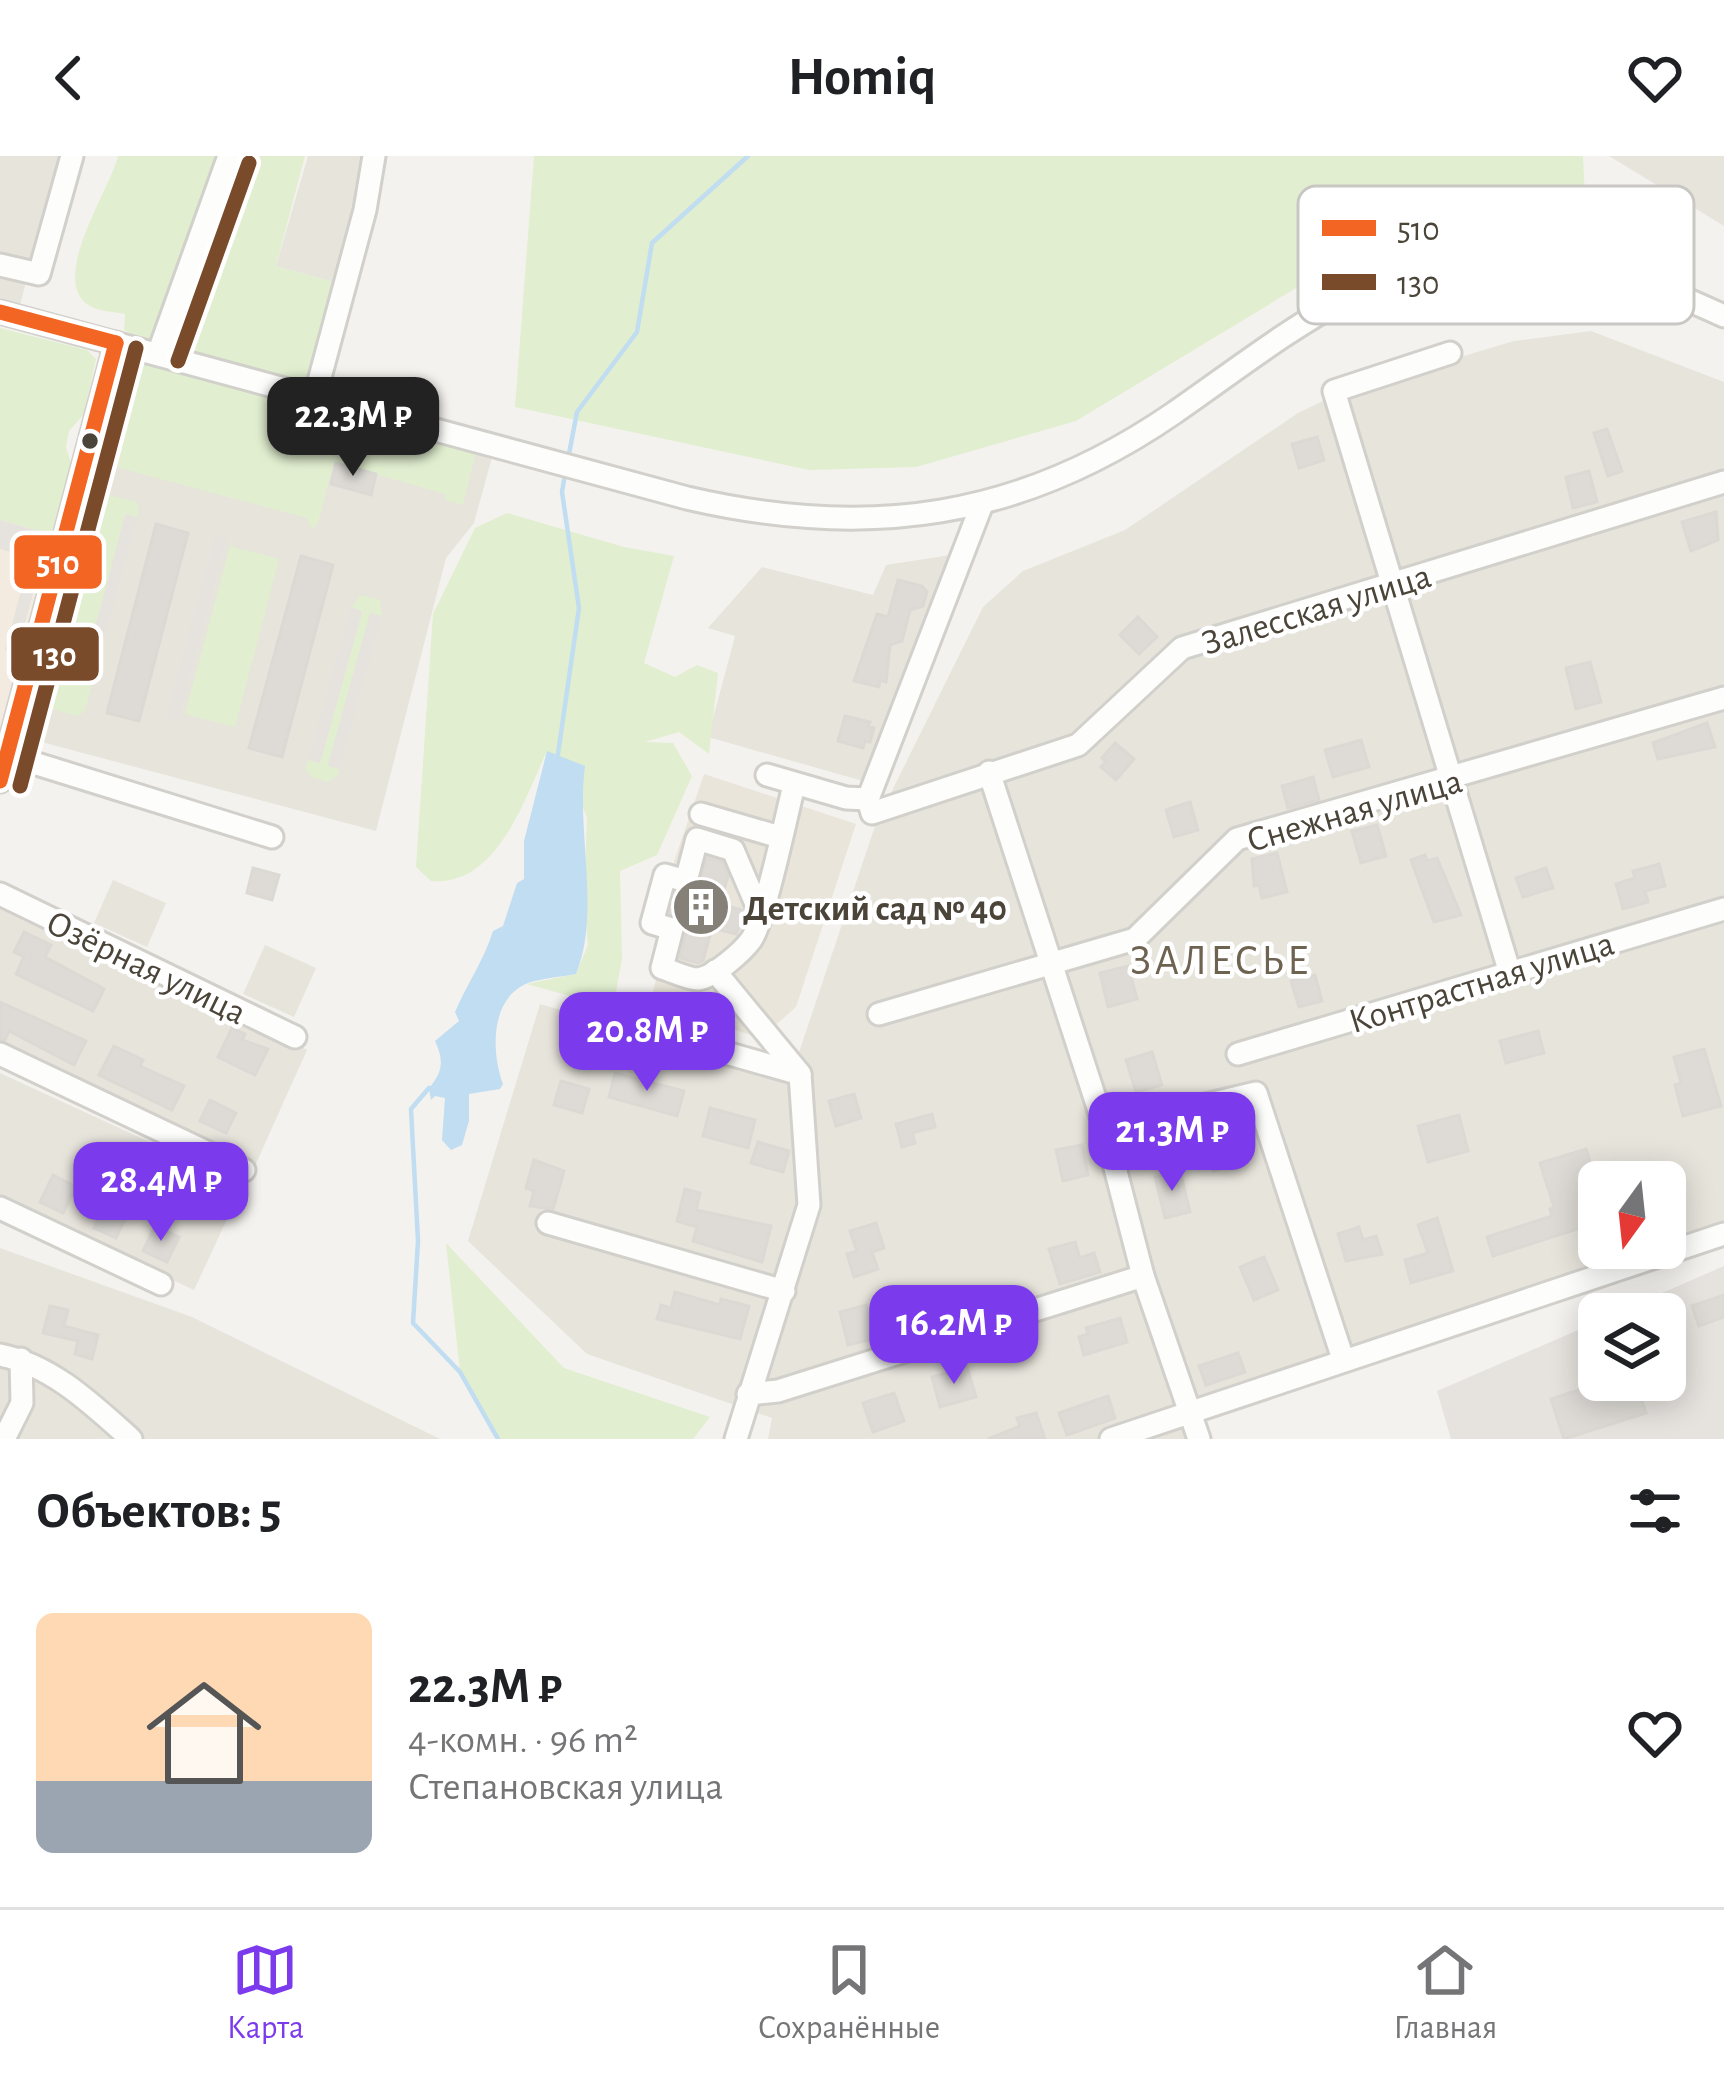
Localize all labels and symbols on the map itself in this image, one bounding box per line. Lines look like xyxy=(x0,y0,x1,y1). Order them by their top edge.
legend xyxy=(1298,186,1694,324)
text: 510 xyxy=(1397,214,1440,247)
text: 130 xyxy=(1397,268,1439,301)
pin: 22.3M ₽ xyxy=(242,377,464,479)
unlabelled marker xyxy=(79,430,101,452)
line badge: 510 xyxy=(12,533,104,591)
text: 510 xyxy=(36,548,80,581)
street label: Залесская улица xyxy=(1198,558,1435,662)
line badge: 130 xyxy=(9,625,101,683)
text: 130 xyxy=(33,640,77,673)
street label: Снежная улица xyxy=(1243,763,1466,859)
building icon: Детский сад № 40 xyxy=(670,876,732,938)
place label: Детский сад № 40 xyxy=(743,891,1007,927)
street label: Озёрная улица xyxy=(41,904,251,1032)
street label: Контрастная улица xyxy=(1345,926,1618,1040)
district label: ЗАЛЕСЬЕ xyxy=(1130,940,1312,982)
pin: 20.8M ₽ xyxy=(536,992,758,1094)
pin: 21.3M ₽ xyxy=(1061,1092,1283,1194)
pin: 28.4M ₽ xyxy=(50,1142,272,1244)
north arrow xyxy=(1578,1161,1686,1269)
pin: 16.2M ₽ xyxy=(843,1285,1065,1387)

